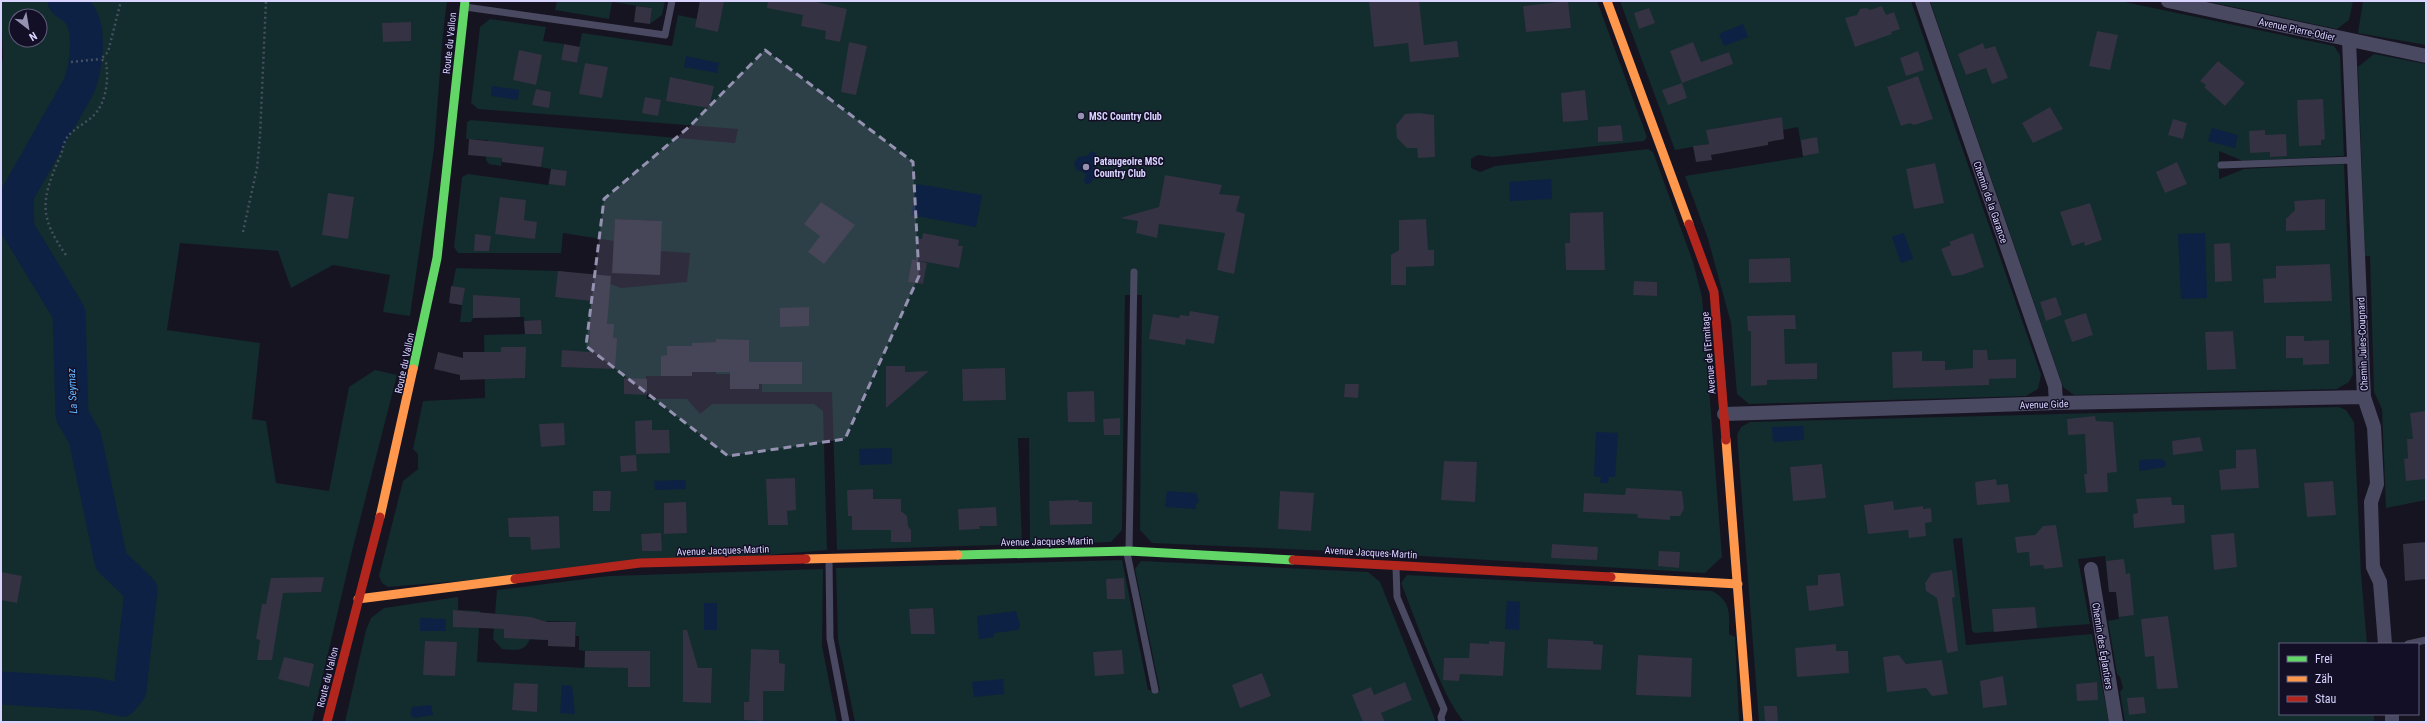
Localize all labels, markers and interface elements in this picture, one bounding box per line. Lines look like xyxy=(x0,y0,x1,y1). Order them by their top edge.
north arrow xyxy=(8,8,48,48)
street label: Route du Vallon xyxy=(441,12,458,74)
street label: Avenue Pierre-Odier xyxy=(2258,16,2336,43)
text: N xyxy=(26,29,39,44)
marker: MSC Country Club xyxy=(1076,111,1086,121)
place label: MSC Country Club xyxy=(1089,111,1162,122)
place label: Pataugeoire MSC Country Club xyxy=(1094,156,1164,179)
street label: Chemin de la Garance xyxy=(1971,160,2010,245)
marker: Pataugeoire MSC Country Club xyxy=(1081,162,1091,172)
street label: Chemin Jules-Cougnard xyxy=(2355,297,2370,391)
street label: Avenue de l'Ermitage xyxy=(1699,311,1718,394)
street label: Route du Vallon xyxy=(393,332,416,394)
water label: La Seymaz xyxy=(65,368,80,414)
street label: Avenue Gide xyxy=(2019,398,2069,411)
street label: Avenue Jacques-Martin xyxy=(1001,535,1094,548)
street label: Avenue Jacques-Martin xyxy=(677,543,770,558)
street label: Avenue Jacques-Martin xyxy=(1324,545,1418,560)
street label: Chemin des Églantiers xyxy=(2090,602,2116,691)
legend xyxy=(2279,643,2419,715)
street label: Route du Vallon xyxy=(315,646,340,708)
text: Frei xyxy=(2315,652,2333,666)
text: Zäh xyxy=(2315,672,2333,686)
text: Stau xyxy=(2315,692,2337,706)

